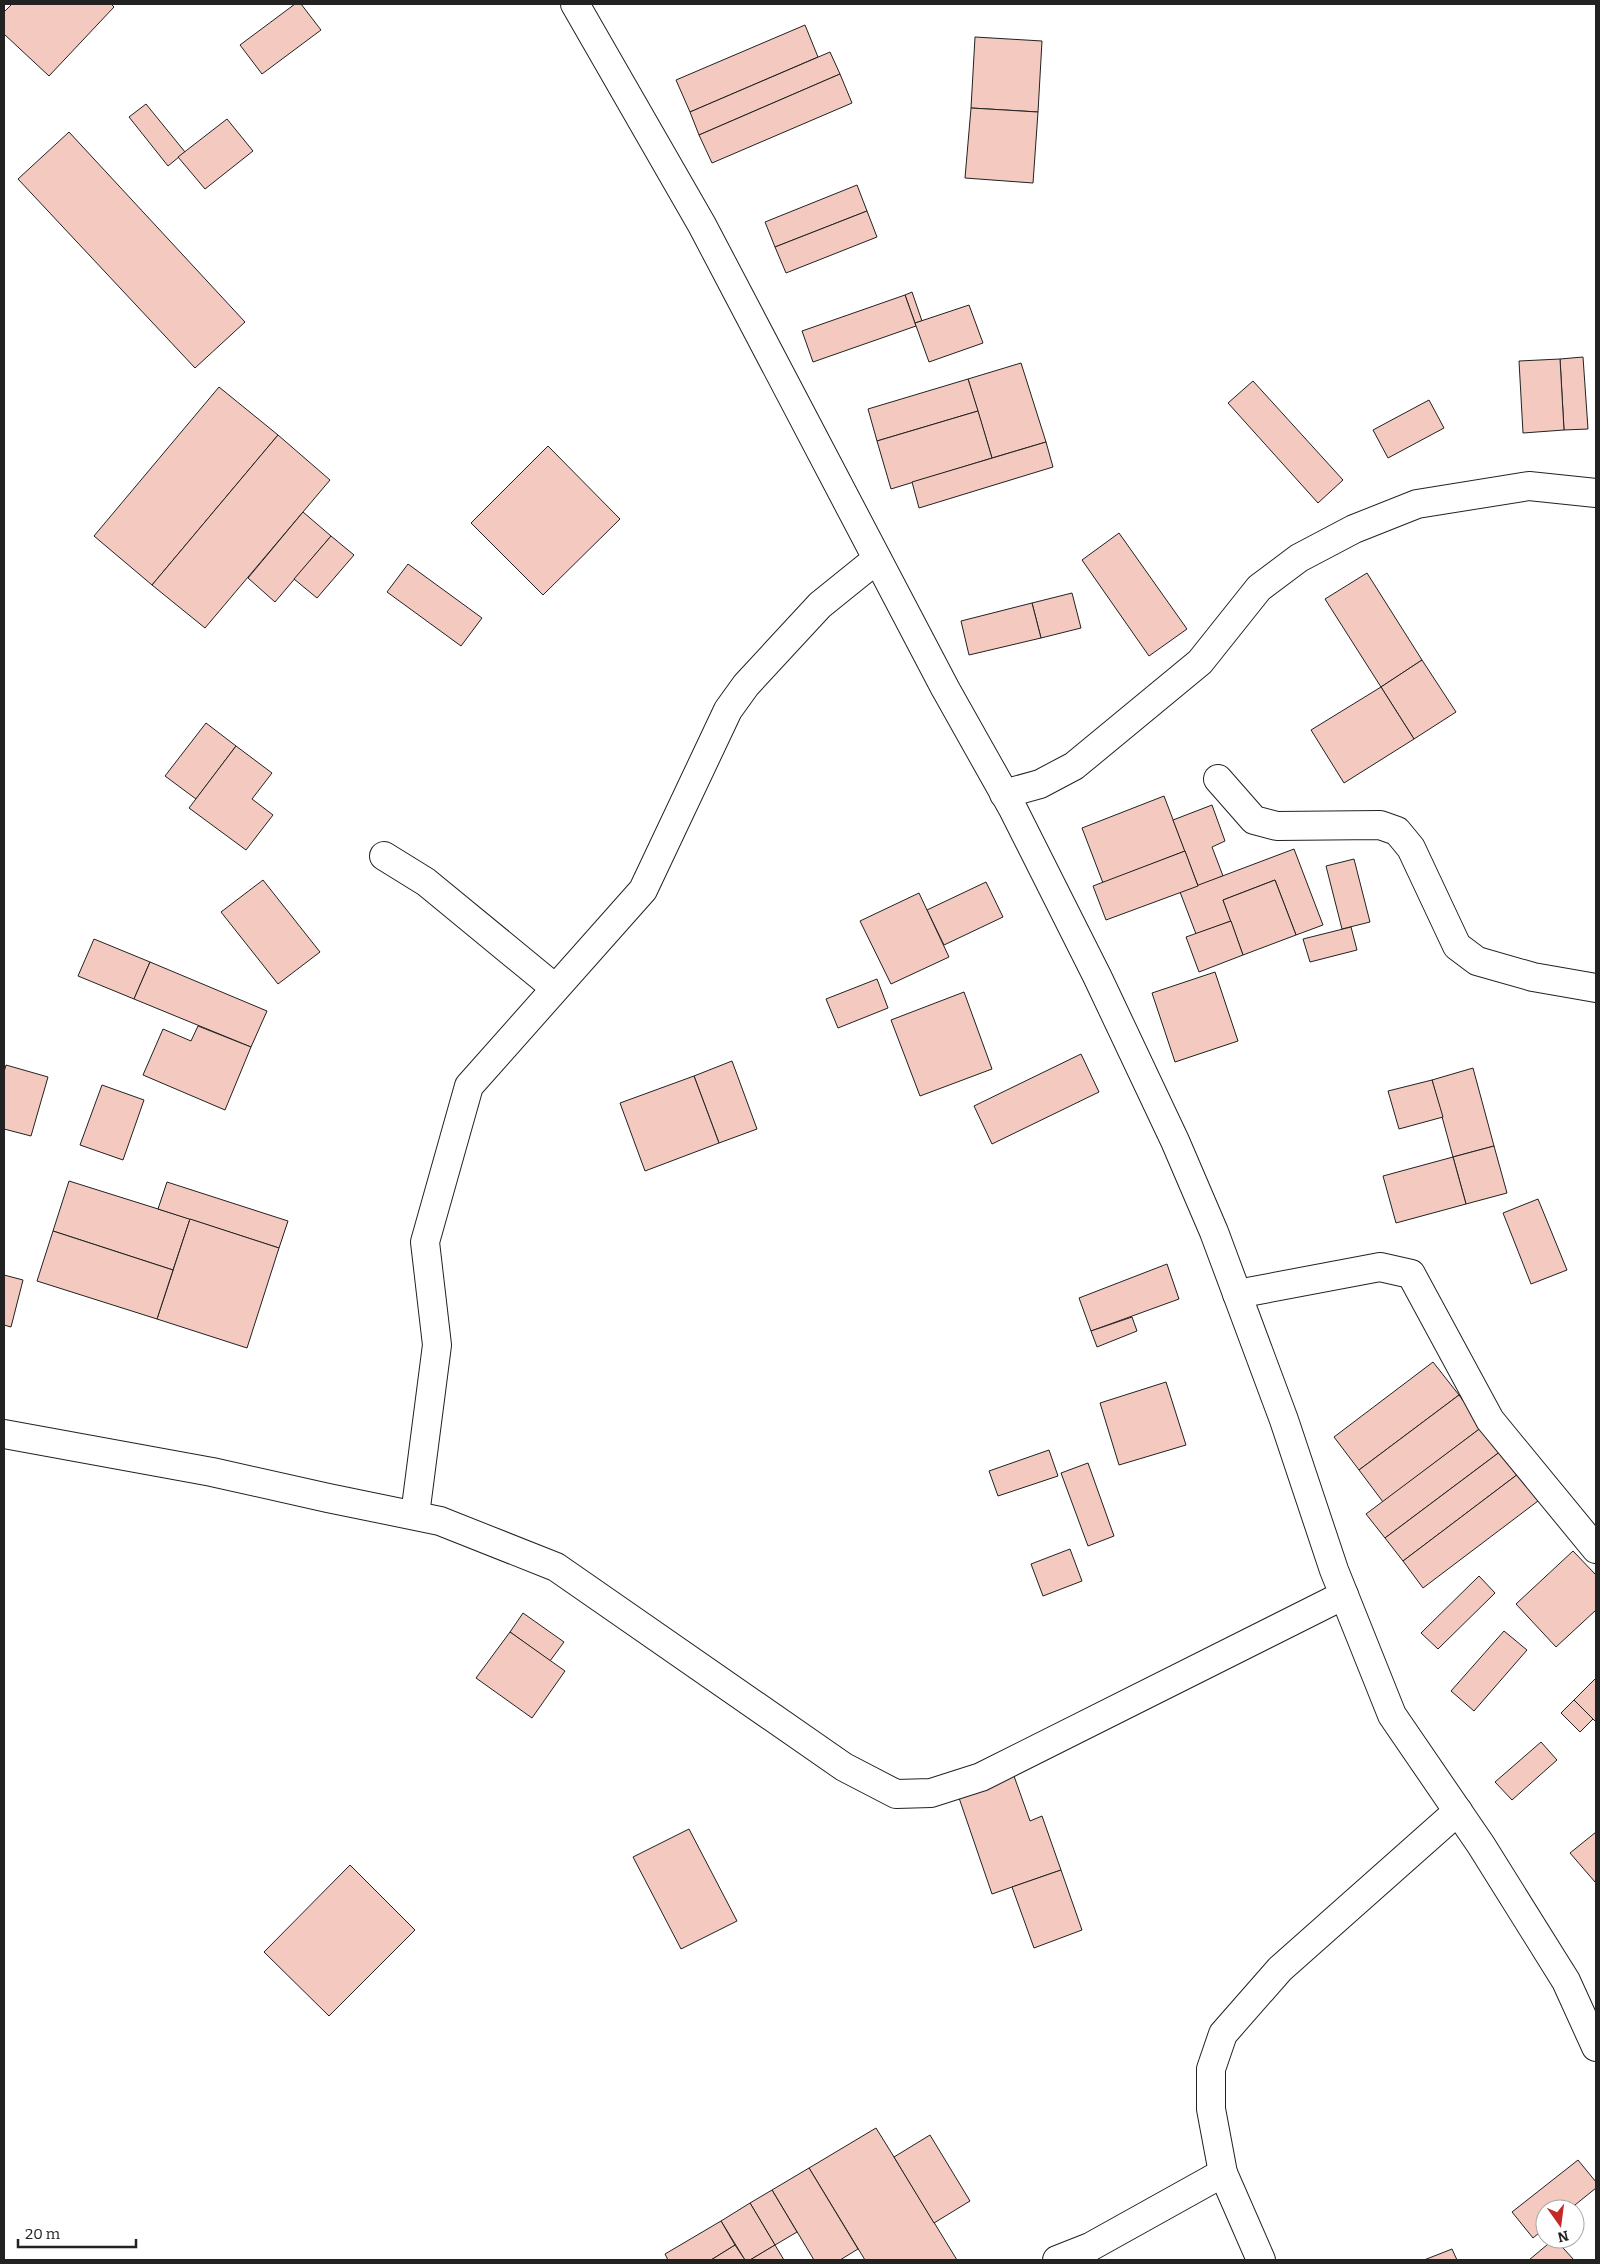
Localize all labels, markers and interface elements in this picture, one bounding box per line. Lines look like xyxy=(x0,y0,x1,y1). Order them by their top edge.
north arrow xyxy=(1535,2199,1585,2249)
scale bar xyxy=(18,2216,135,2248)
text: 20 m xyxy=(25,2225,61,2243)
text: N xyxy=(1556,2227,1570,2246)

